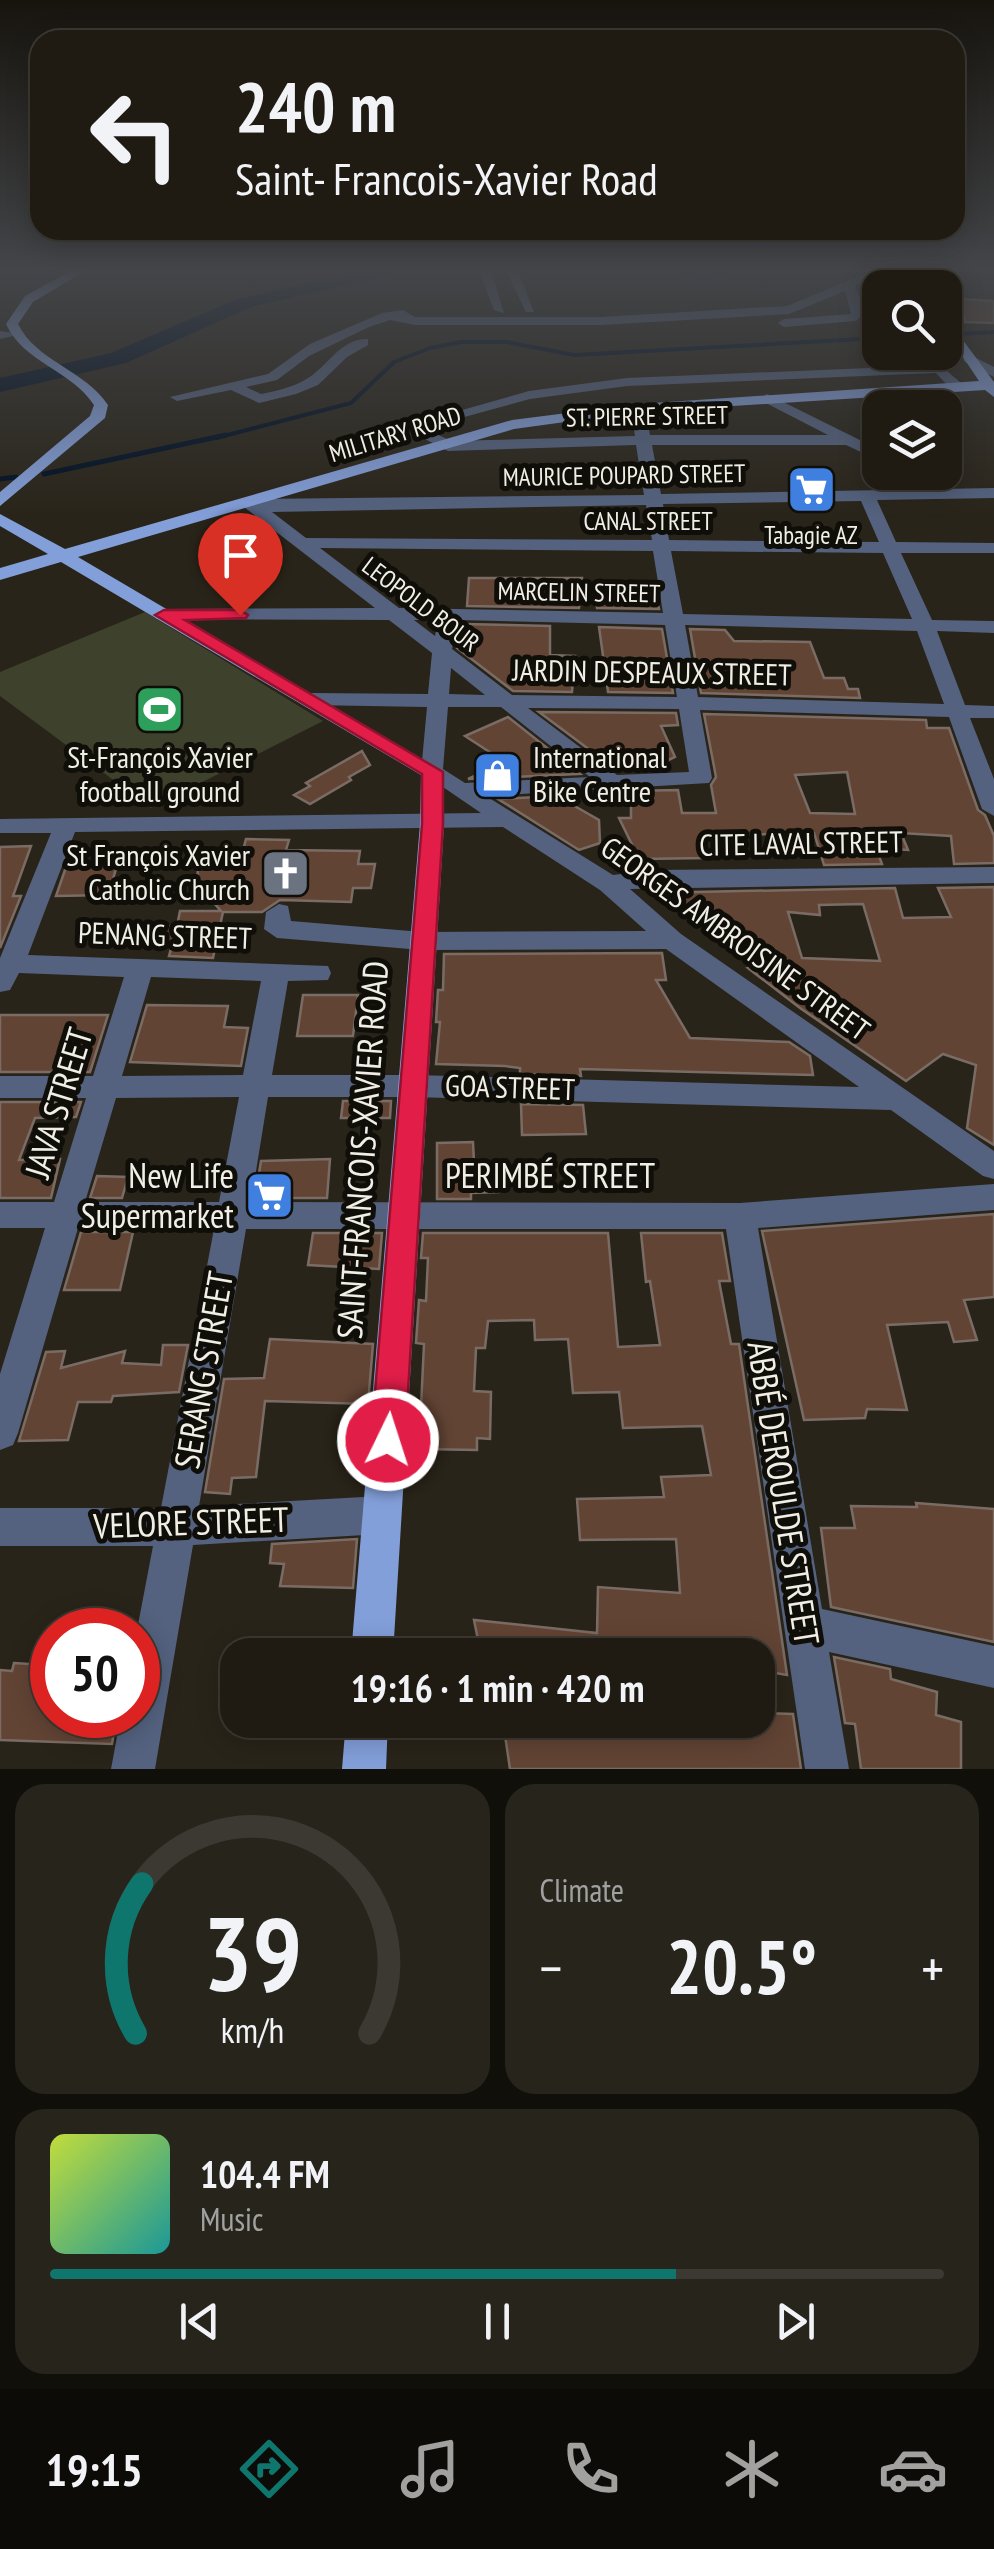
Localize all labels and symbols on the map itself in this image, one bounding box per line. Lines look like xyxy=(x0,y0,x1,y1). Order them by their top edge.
street label: MILITARY ROAD xyxy=(325,399,465,469)
street label: ST. PIERRE STREET xyxy=(566,399,728,433)
street label: MAURICE POUPARD STREET xyxy=(502,457,746,493)
supermarket icon: Tabagie AZ xyxy=(785,463,837,515)
street label: CANAL STREET xyxy=(583,505,713,537)
pin xyxy=(198,513,283,616)
place label: Tabagie AZ xyxy=(764,519,858,551)
street label: LEOPOLD BOUR xyxy=(356,549,486,659)
street label: MARCELIN STREET xyxy=(497,575,661,609)
street label: JARDIN DESPEAUX STREET xyxy=(511,650,792,693)
sports icon: St-François Xavier football ground xyxy=(134,683,186,735)
place label: St-François Xavier football ground xyxy=(67,737,254,810)
place label: International Bike Centre xyxy=(533,737,667,810)
shop icon: International Bike Centre xyxy=(472,749,524,801)
street label: CITE LAVAL STREET xyxy=(699,821,903,864)
street label: GEORGES AMBROISINE STREET xyxy=(594,827,878,1049)
place label: St François Xavier Catholic Church xyxy=(66,835,251,908)
church icon: St François Xavier Catholic Church xyxy=(259,847,311,899)
street label: PENANG STREET xyxy=(78,912,253,957)
street label: SAINT-FRANCOIS-XAVIER ROAD xyxy=(326,959,398,1340)
street label: JAVA STREET xyxy=(13,1022,103,1184)
street label: GOA STREET xyxy=(444,1065,576,1108)
place label: New Life Supermarket xyxy=(81,1152,234,1238)
street label: PERIMBÉ STREET xyxy=(445,1152,655,1198)
supermarket icon: New Life Supermarket xyxy=(243,1170,295,1222)
street label: SERANG STREET xyxy=(163,1267,243,1472)
street label: ABBÉ DEROULDE STREET xyxy=(737,1338,831,1648)
position arrow xyxy=(336,1388,440,1492)
street label: VELORE STREET xyxy=(92,1496,290,1548)
speed limit sign: 50 xyxy=(30,1608,160,1738)

